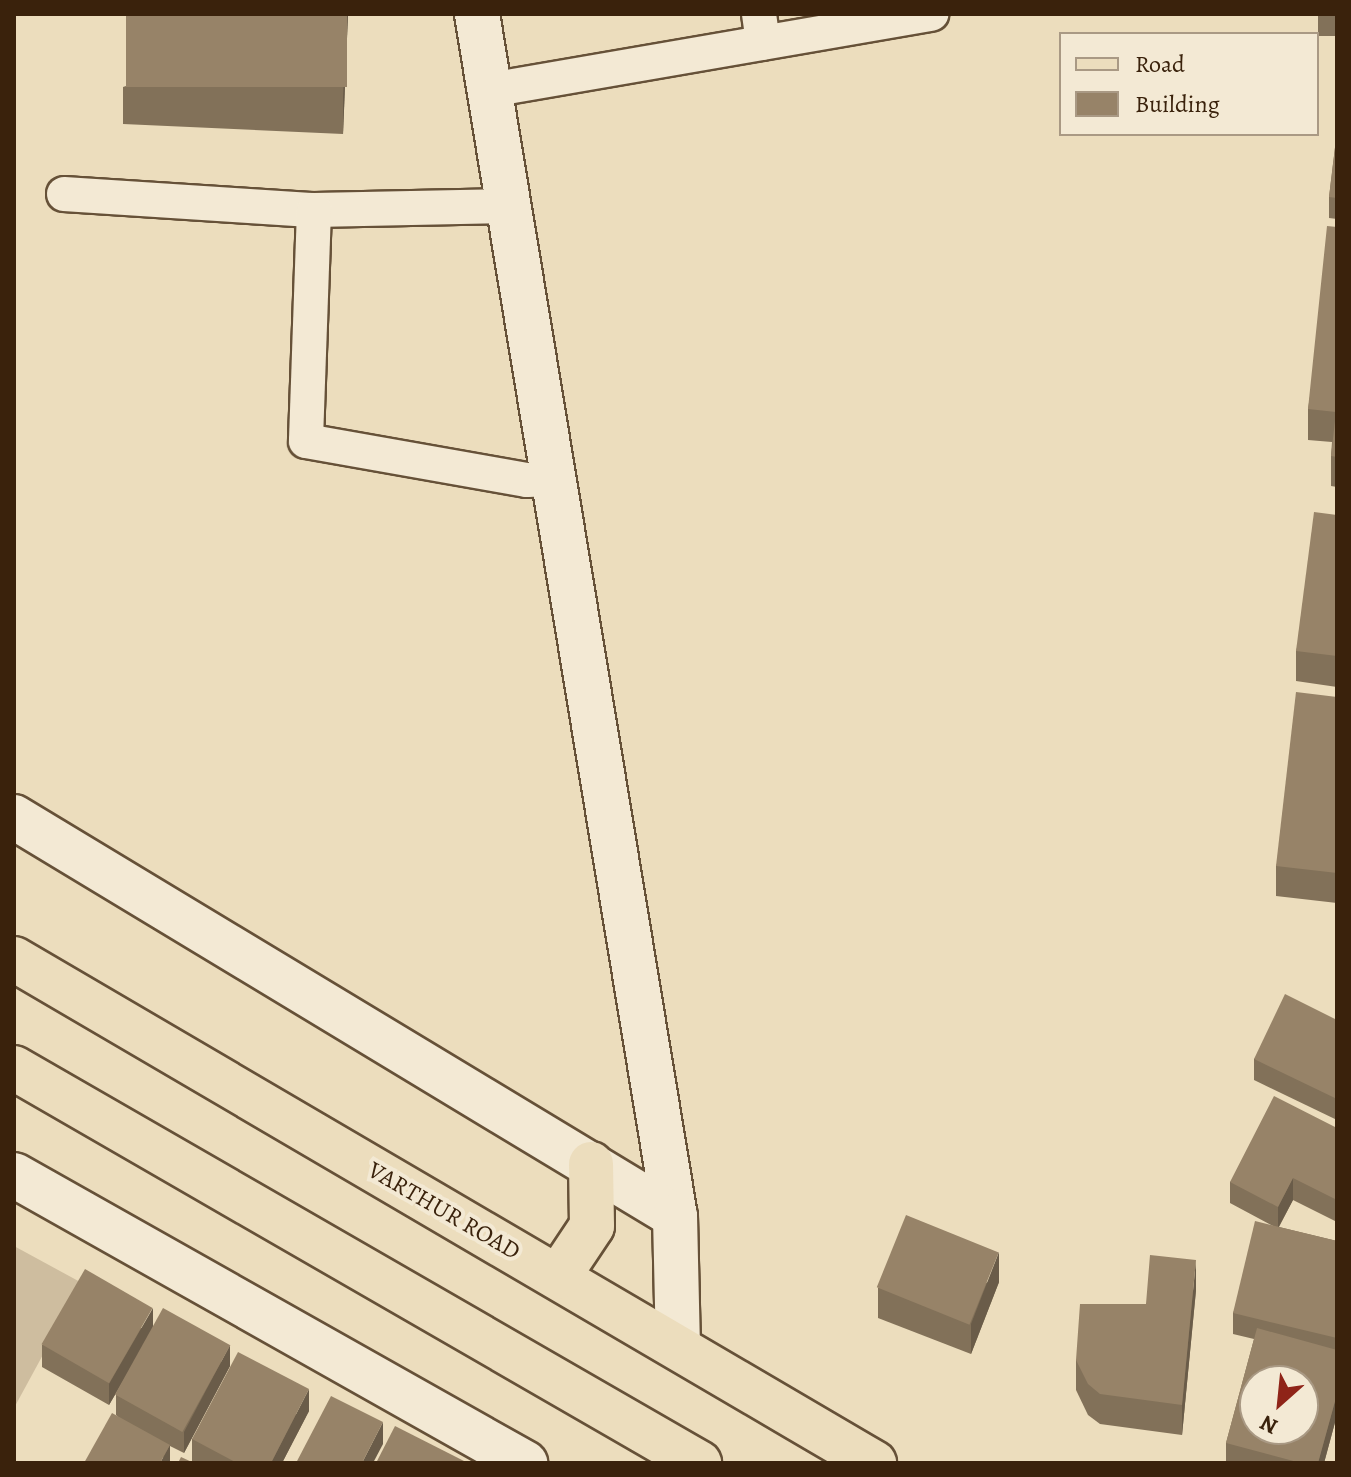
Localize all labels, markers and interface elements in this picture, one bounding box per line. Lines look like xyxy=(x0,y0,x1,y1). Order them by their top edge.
legend xyxy=(1059,32,1319,136)
text: Road xyxy=(1135,48,1185,80)
text: Building xyxy=(1135,88,1220,120)
street label: VARTHUR ROAD xyxy=(363,1156,525,1266)
north arrow xyxy=(1239,1365,1319,1445)
text: N xyxy=(1255,1408,1283,1442)

